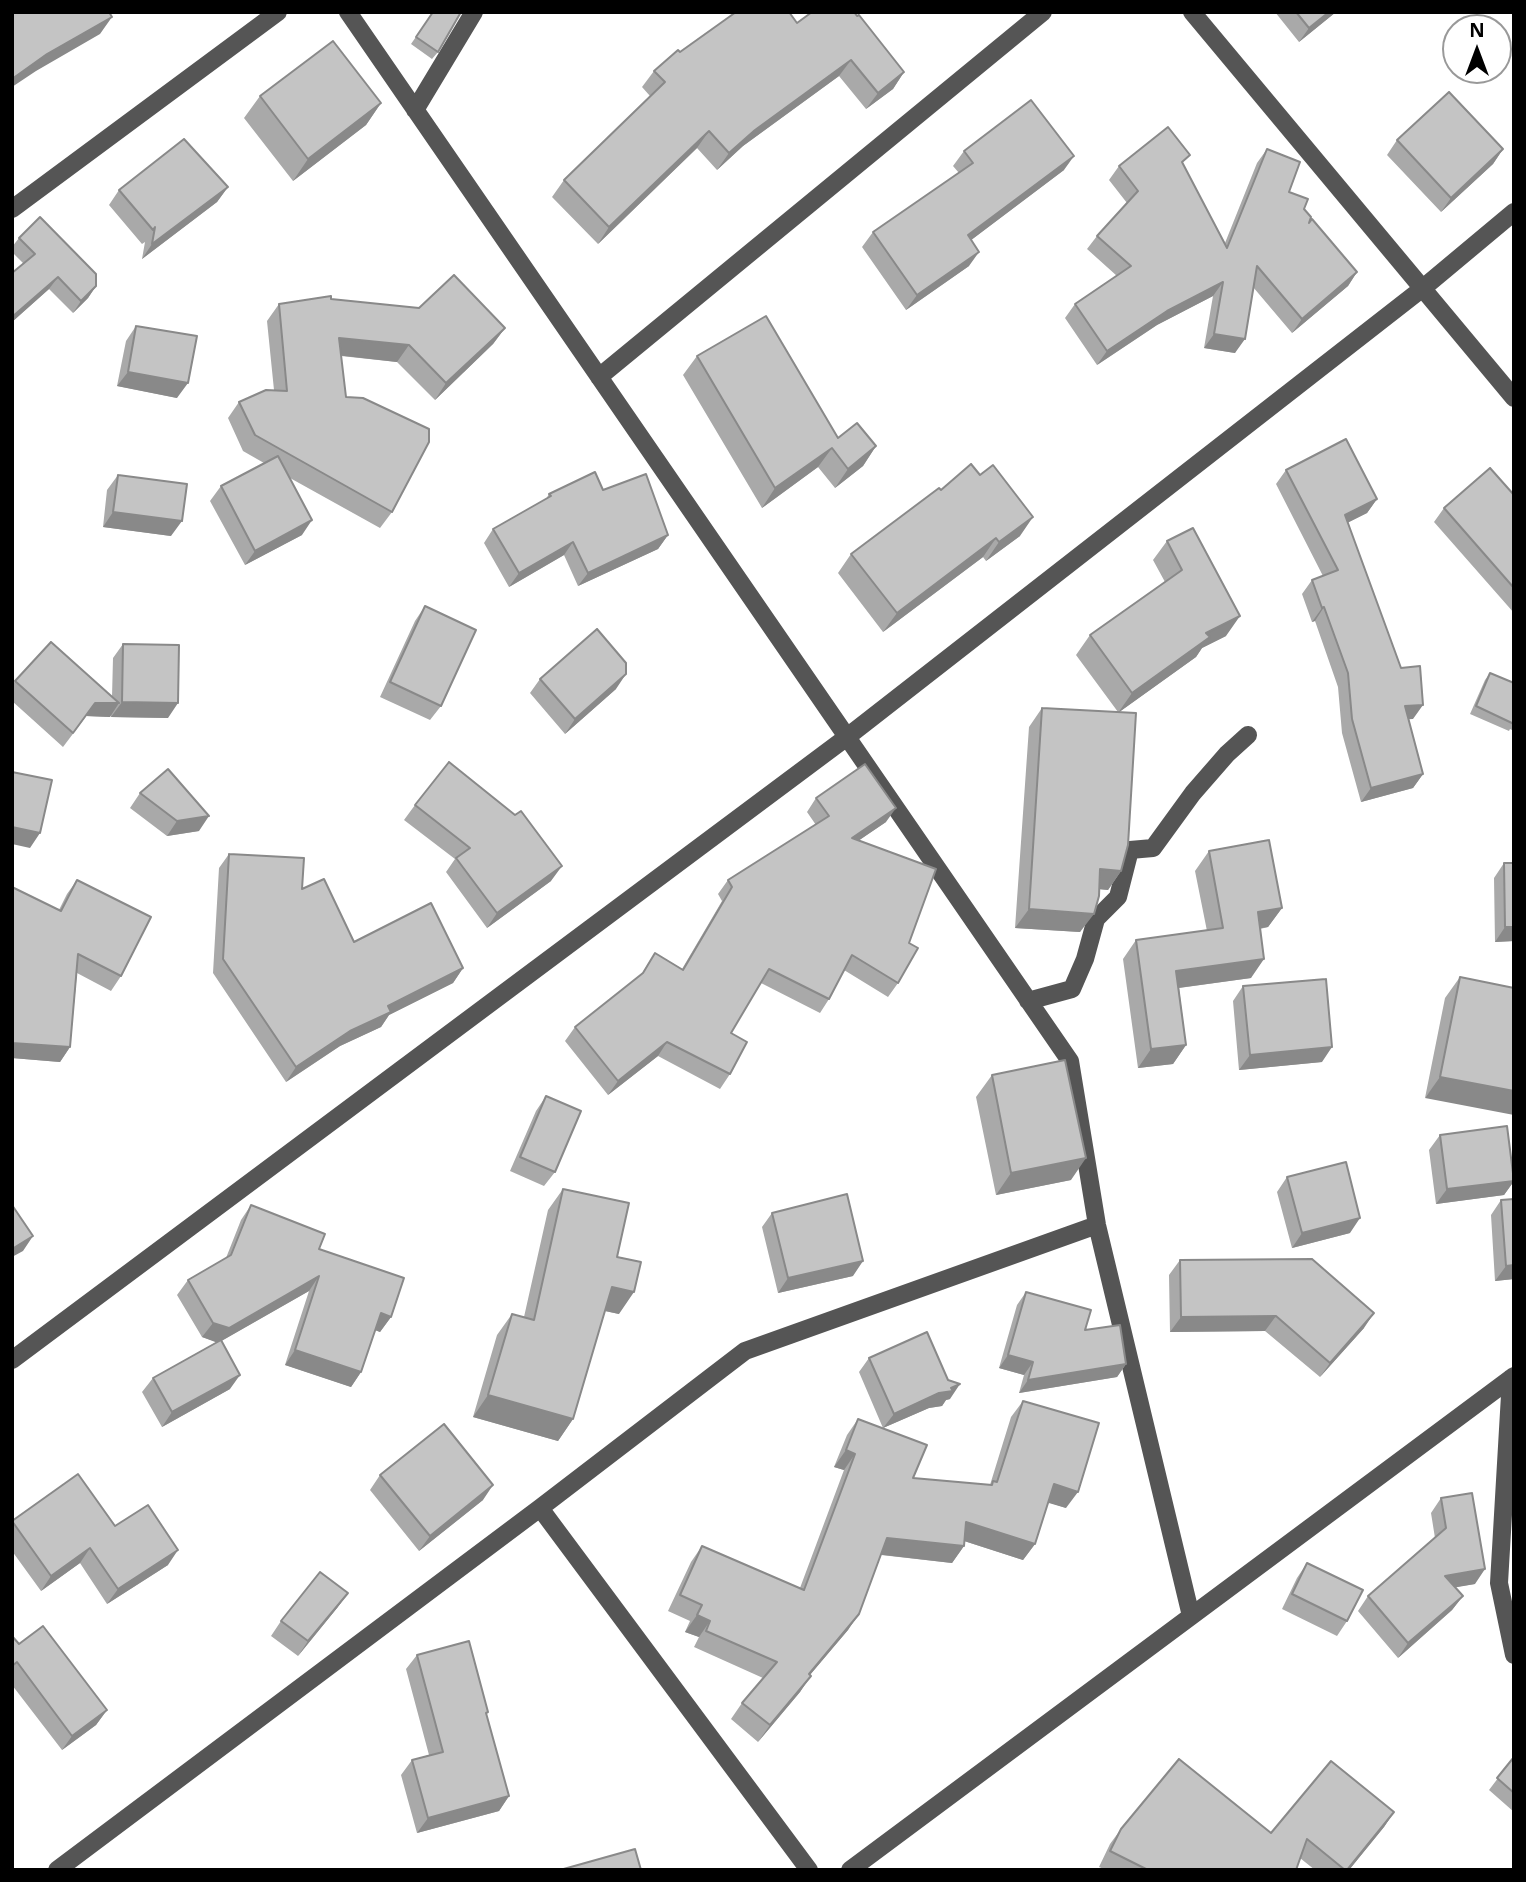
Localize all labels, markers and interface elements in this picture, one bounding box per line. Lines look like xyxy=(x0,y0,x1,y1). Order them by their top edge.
north arrow xyxy=(1442,14,1512,84)
text: N xyxy=(1469,17,1485,43)

